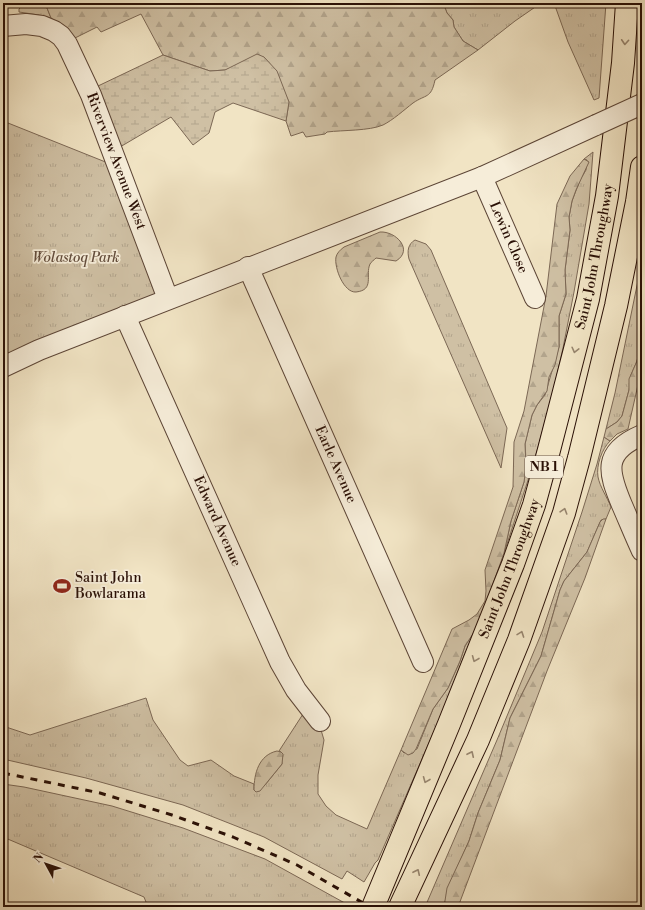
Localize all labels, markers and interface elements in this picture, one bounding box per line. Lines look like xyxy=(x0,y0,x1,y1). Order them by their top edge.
one-way arrow xyxy=(620,39,629,45)
street label: Riverview Avenue West xyxy=(82,90,150,232)
street label: Saint John Throughway xyxy=(571,183,617,331)
street label: Lewin Close xyxy=(485,199,532,276)
park label: Wolastoq Park xyxy=(33,249,119,267)
one-way arrow xyxy=(571,346,580,353)
street label: Earle Avenue xyxy=(310,423,361,506)
road number: NB 1 xyxy=(525,456,563,478)
street label: Edward Avenue xyxy=(189,473,245,570)
street label: Saint John Throughway xyxy=(475,497,544,641)
one-way arrow xyxy=(559,508,568,515)
place label: Saint John Bowlarama xyxy=(74,569,147,603)
sports icon: Saint John Bowlarama xyxy=(52,576,72,596)
one-way arrow xyxy=(517,630,525,637)
one-way arrow xyxy=(472,656,480,663)
one-way arrow xyxy=(466,750,474,758)
one-way arrow xyxy=(423,776,431,783)
north arrow xyxy=(26,844,66,884)
text: N xyxy=(31,850,47,866)
one-way arrow xyxy=(412,868,420,876)

